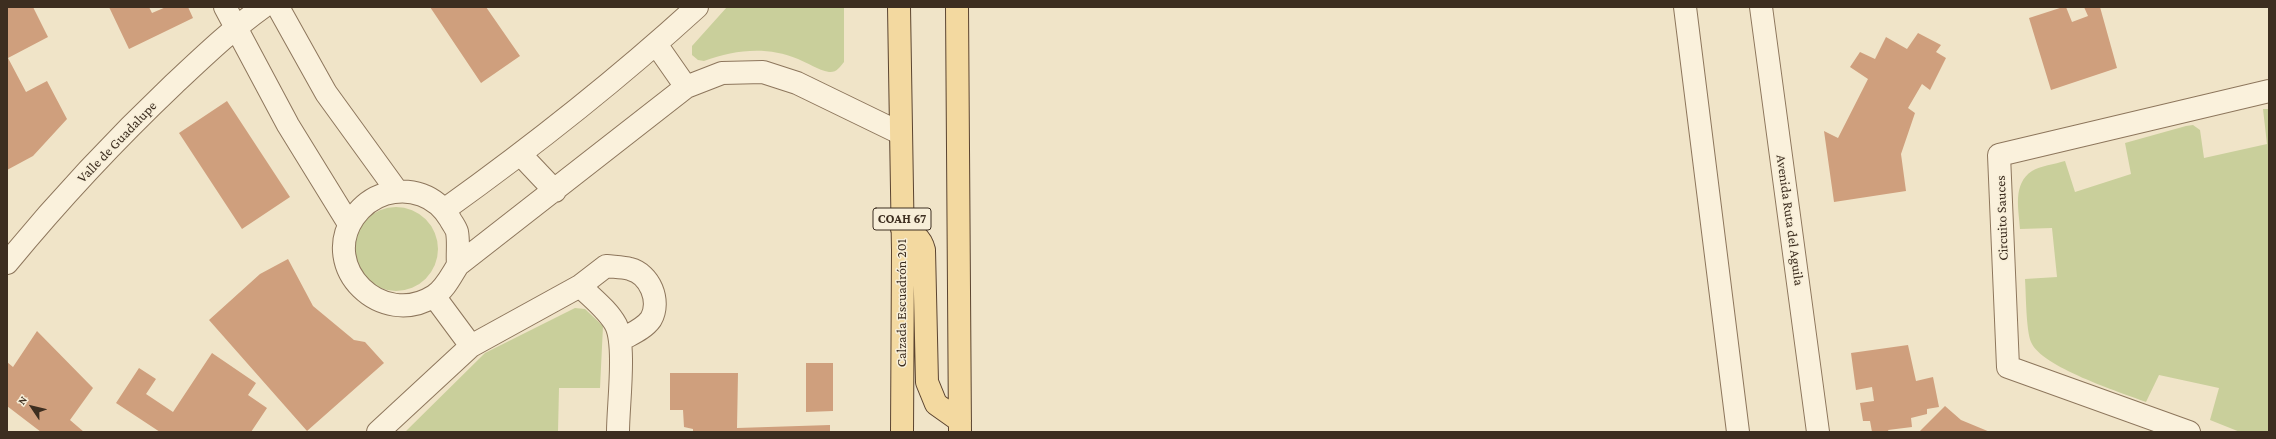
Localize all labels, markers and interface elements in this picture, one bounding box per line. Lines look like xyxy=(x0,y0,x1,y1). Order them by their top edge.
street label: Valle de Guadalupe xyxy=(74,98,160,186)
street label: Avenida Ruta del Aguila xyxy=(1772,153,1808,287)
street label: Circuito Sauces xyxy=(1992,175,2012,261)
road number: COAH 67 xyxy=(873,208,931,230)
street label: Calzada Escuadrón 201 xyxy=(894,239,910,367)
north arrow xyxy=(12,387,52,427)
text: N xyxy=(15,394,29,407)

